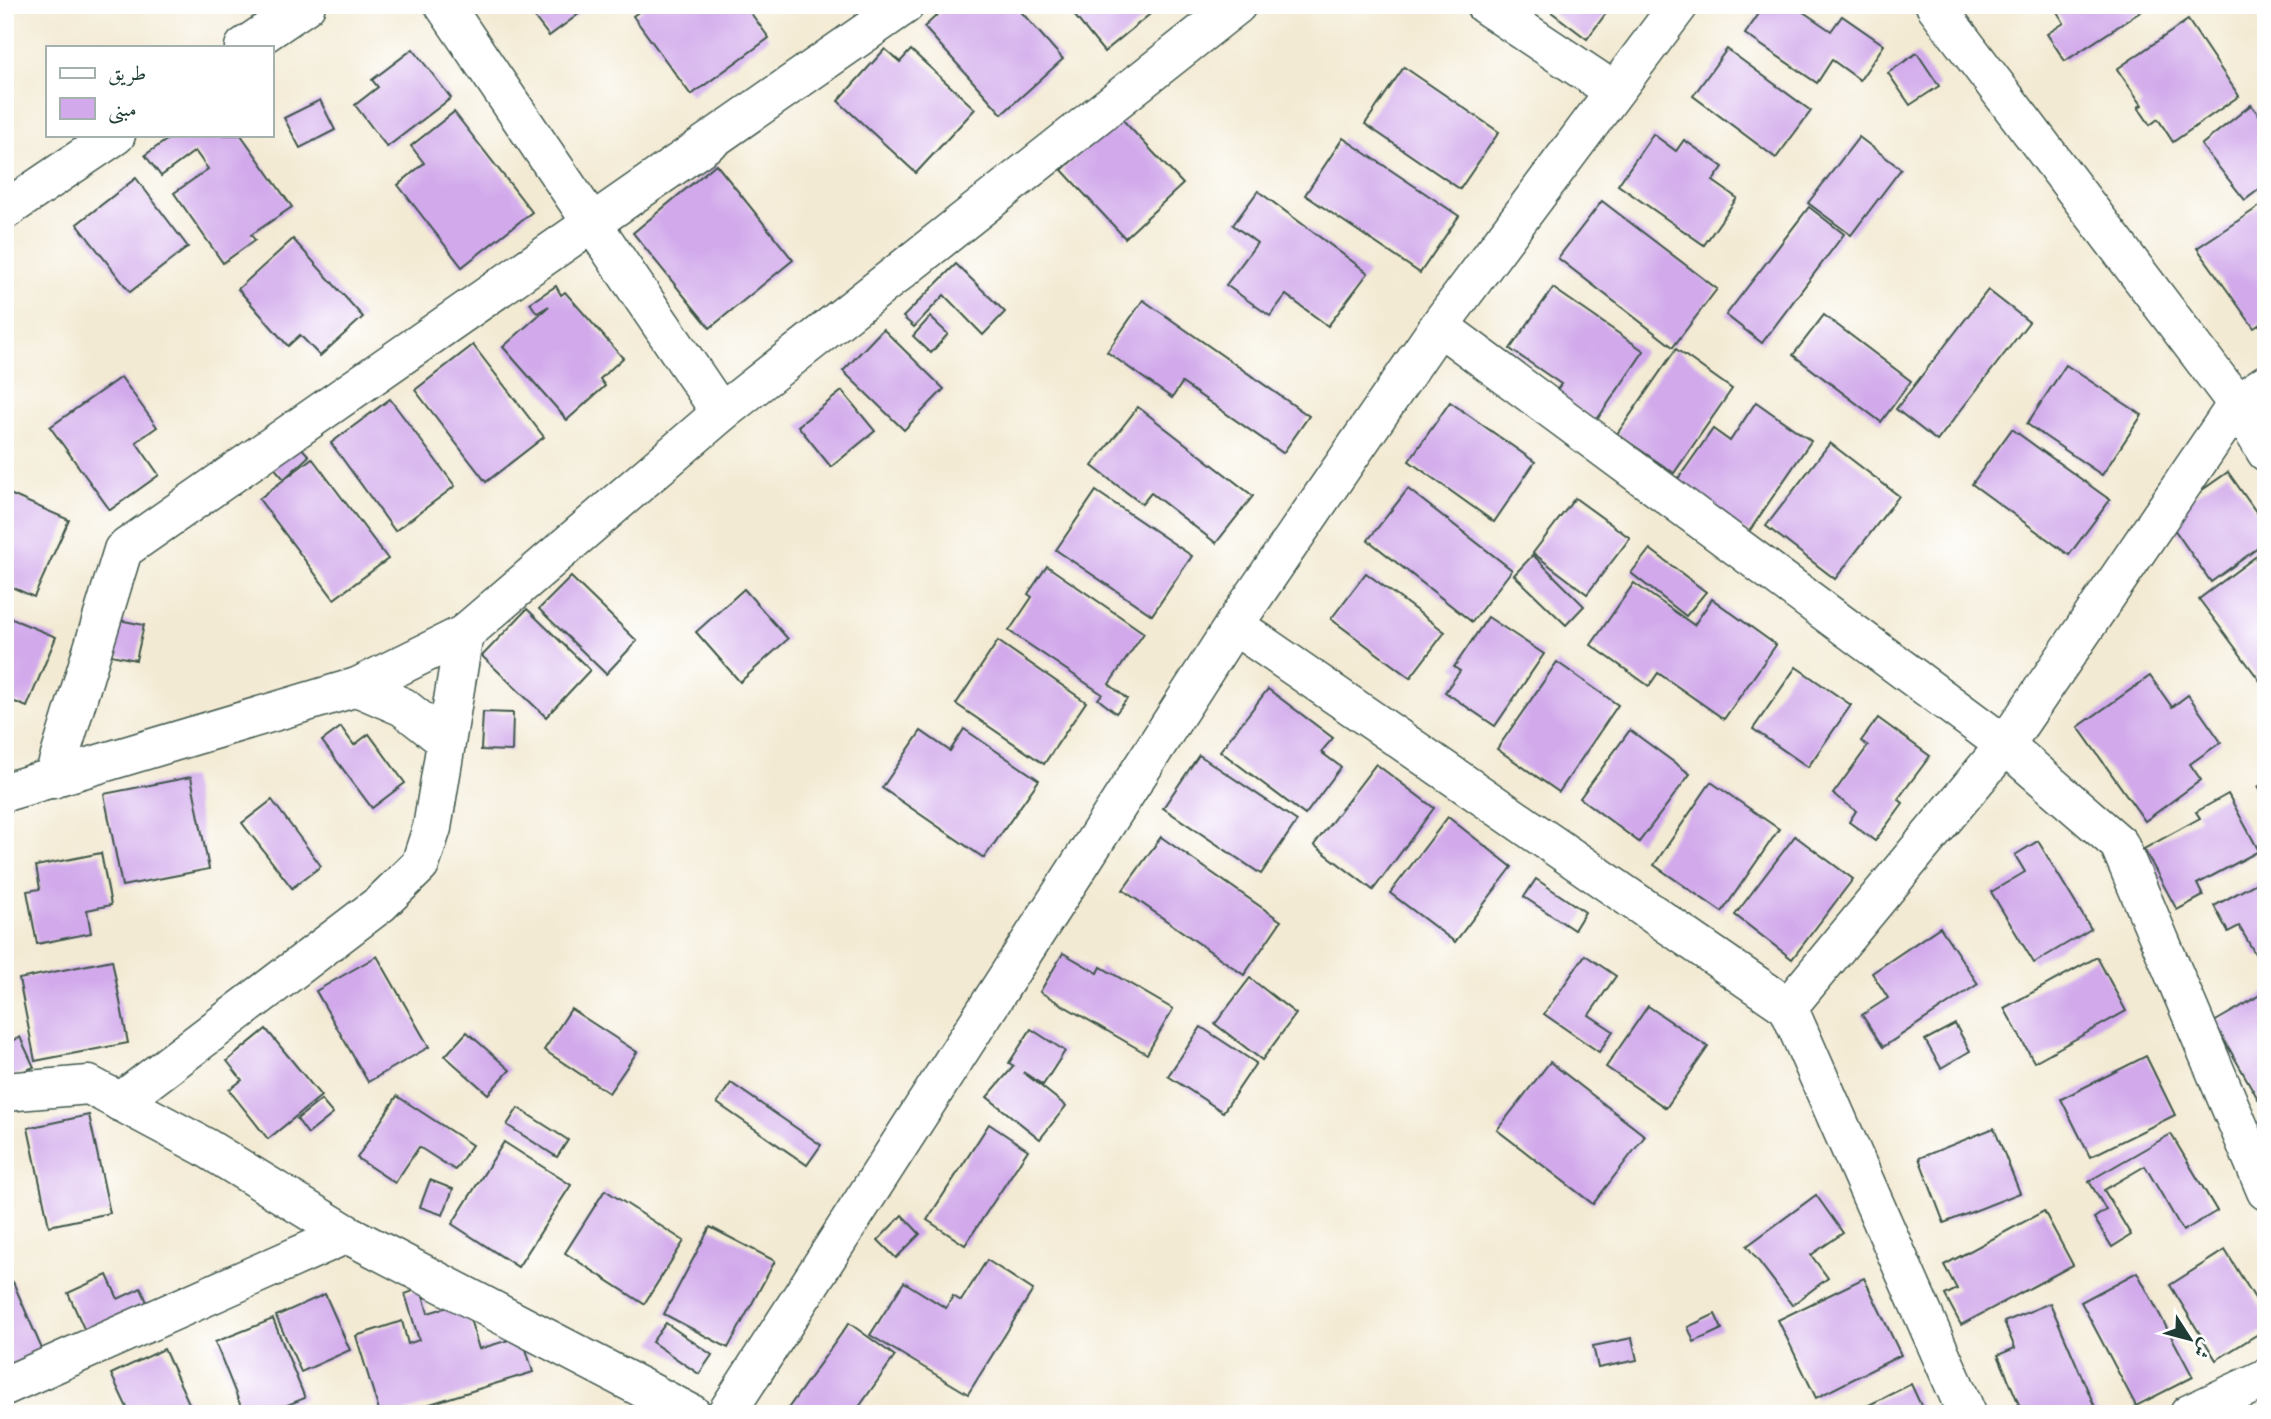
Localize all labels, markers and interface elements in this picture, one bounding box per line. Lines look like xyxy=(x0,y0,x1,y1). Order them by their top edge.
legend xyxy=(46,46,273,136)
text: طريق xyxy=(108,57,146,88)
text: مبنى xyxy=(108,93,137,124)
north arrow xyxy=(2156,1304,2226,1374)
text: ش xyxy=(2187,1333,2221,1365)

